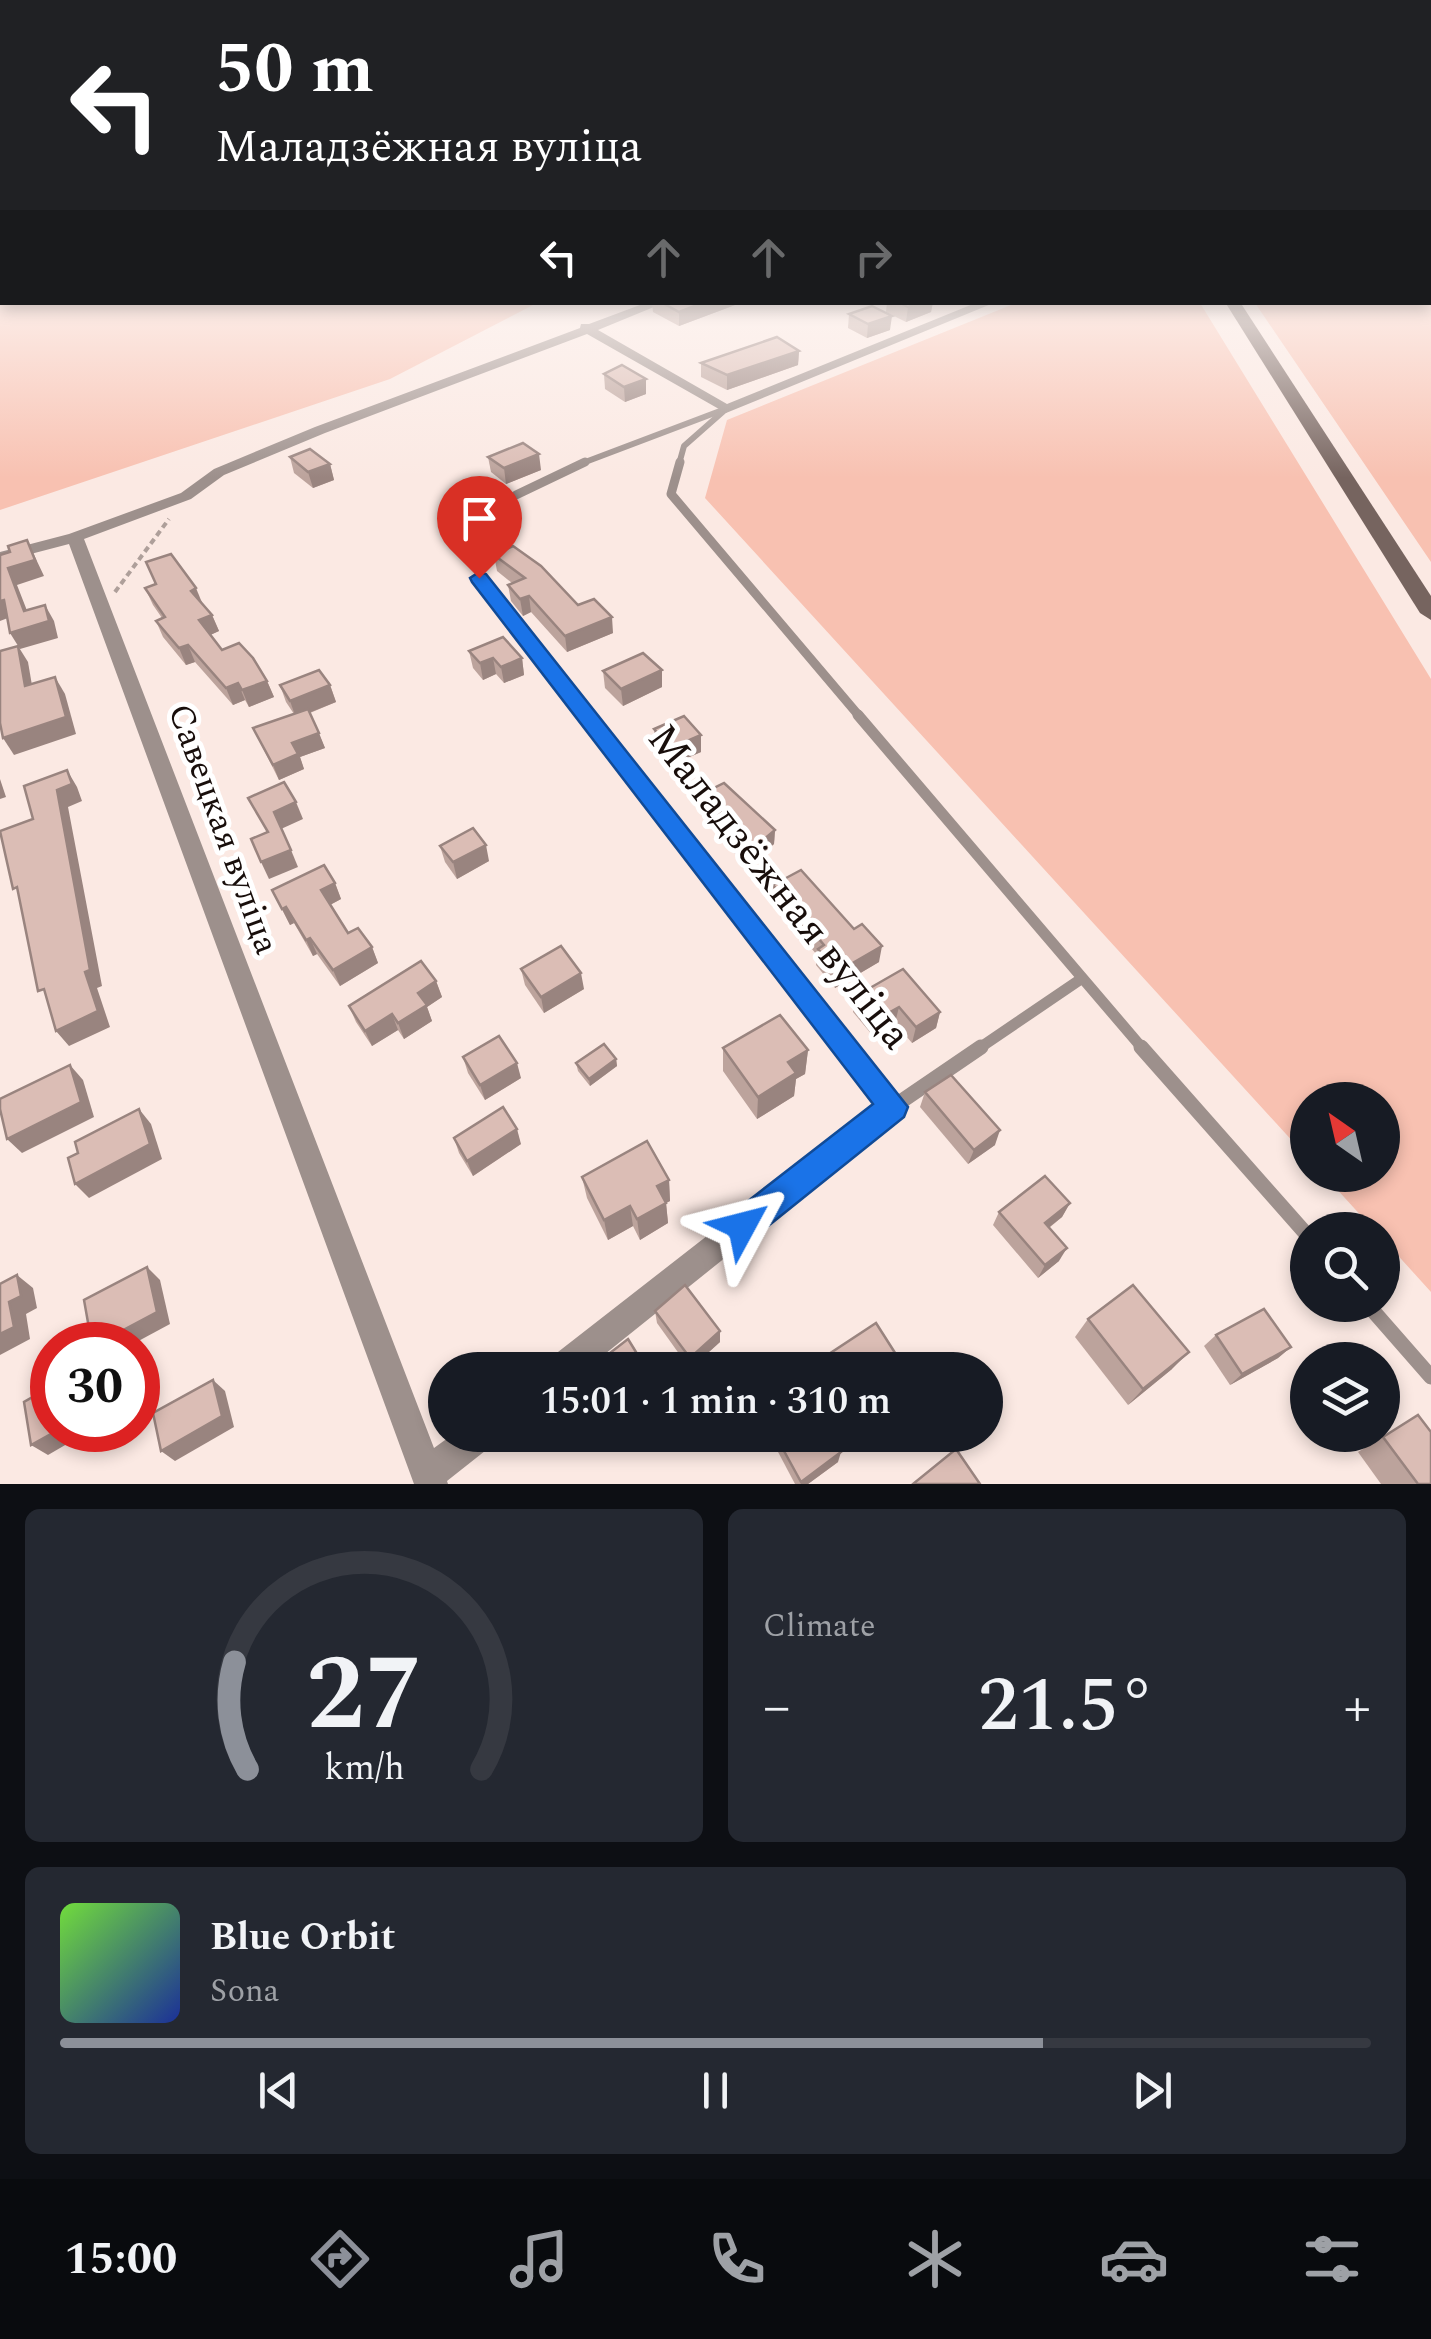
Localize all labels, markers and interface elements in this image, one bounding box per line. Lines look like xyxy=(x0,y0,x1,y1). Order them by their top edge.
text: 50 m xyxy=(215,17,374,123)
icon: left xyxy=(50,40,180,170)
text: Маладзёжная вуліца xyxy=(215,113,642,182)
icon: left xyxy=(531,230,586,285)
icon: ahead xyxy=(636,230,691,285)
icon: ahead xyxy=(741,230,796,285)
icon: right xyxy=(846,230,901,285)
pin xyxy=(437,476,522,579)
icon: arrive xyxy=(452,491,507,546)
street label: Савецкая вуліца xyxy=(153,696,293,962)
street label: Маладзёжная вуліца xyxy=(631,711,927,1064)
north arrow xyxy=(1290,1082,1400,1192)
map controls xyxy=(1290,1082,1400,1452)
position arrow xyxy=(690,1174,794,1278)
button: search xyxy=(1290,1212,1400,1322)
speed limit sign: 30 xyxy=(30,1322,160,1452)
button: layers xyxy=(1290,1342,1400,1452)
text: 15:01 · 1 min · 310 m xyxy=(540,1373,891,1431)
text: Climate xyxy=(763,1602,875,1651)
text: 27 xyxy=(306,1617,422,1775)
text: 21.5° xyxy=(978,1650,1156,1764)
text: − xyxy=(763,1666,791,1749)
text: + xyxy=(1343,1666,1371,1749)
text: km/h xyxy=(324,1741,404,1796)
text: Blue Orbit xyxy=(210,1909,395,1967)
text: Sona xyxy=(210,1967,279,2016)
icon: previous xyxy=(251,2063,306,2118)
icon: pause xyxy=(688,2063,743,2118)
icon: next xyxy=(1125,2063,1180,2118)
icon: directions xyxy=(305,2224,375,2294)
icon: music xyxy=(504,2224,574,2294)
icon: phone xyxy=(702,2224,772,2294)
icon: climate xyxy=(900,2224,970,2294)
icon: car xyxy=(1099,2224,1169,2294)
icon: filters xyxy=(1297,2224,1367,2294)
text: 15:00 xyxy=(64,2225,177,2294)

